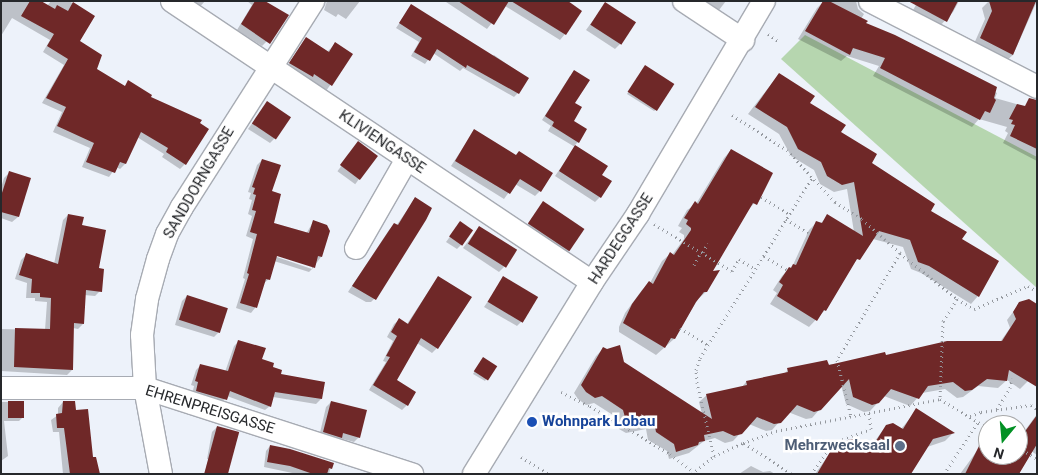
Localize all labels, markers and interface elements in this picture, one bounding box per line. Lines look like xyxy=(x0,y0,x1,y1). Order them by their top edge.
street label: KLIVIENGASSE xyxy=(335,106,429,178)
street label: SANDDORNGASSE xyxy=(160,124,238,242)
street label: HARDEGGASSE xyxy=(585,190,657,288)
street label: EHRENPREISGASSE xyxy=(143,382,277,438)
place label: Wohnpark Lobau xyxy=(542,413,655,431)
north arrow xyxy=(978,415,1028,465)
marker: Wohnpark Lobau xyxy=(526,416,538,428)
place label: Mehrzwecksaal xyxy=(785,437,890,455)
marker: Mehrzwecksaal xyxy=(894,440,906,452)
text: N xyxy=(992,444,1006,462)

